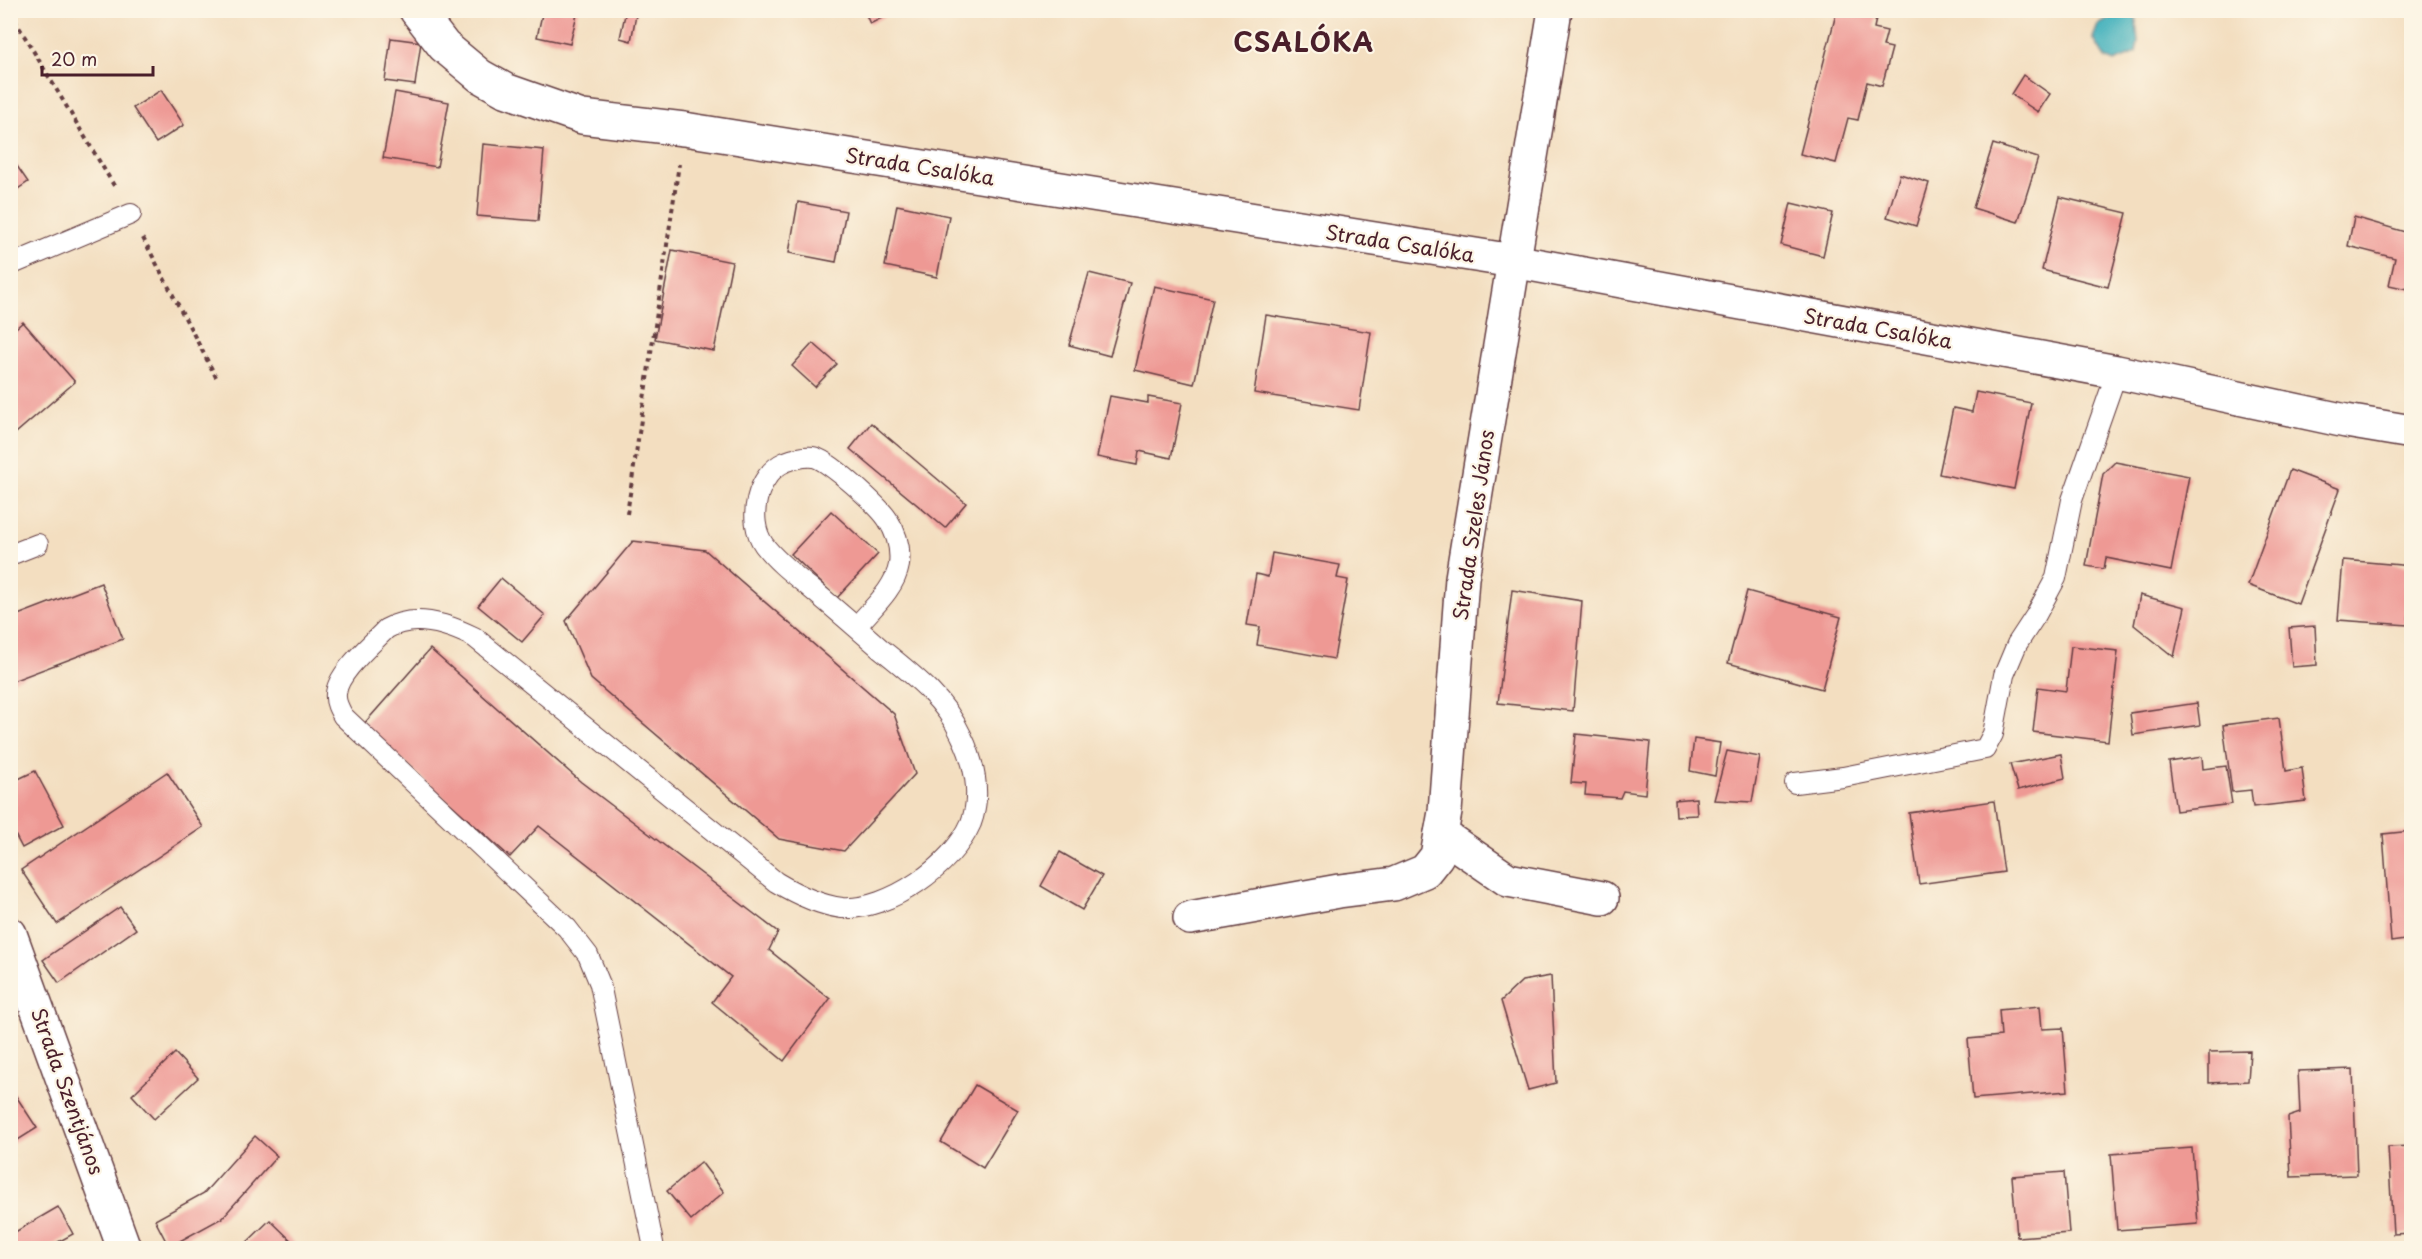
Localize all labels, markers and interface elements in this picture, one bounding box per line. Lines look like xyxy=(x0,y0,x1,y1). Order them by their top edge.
district label: CSALÓKA xyxy=(1233,22,1375,61)
scale bar xyxy=(42,39,153,77)
text: 20 m xyxy=(51,45,97,72)
street label: Strada Csalóka xyxy=(843,139,997,193)
street label: Strada Csalóka xyxy=(1323,216,1477,270)
street label: Strada Csalóka xyxy=(1801,300,1955,356)
street label: Strada Szeles János xyxy=(1445,428,1501,622)
street label: Strada Szentjános xyxy=(24,1003,112,1179)

